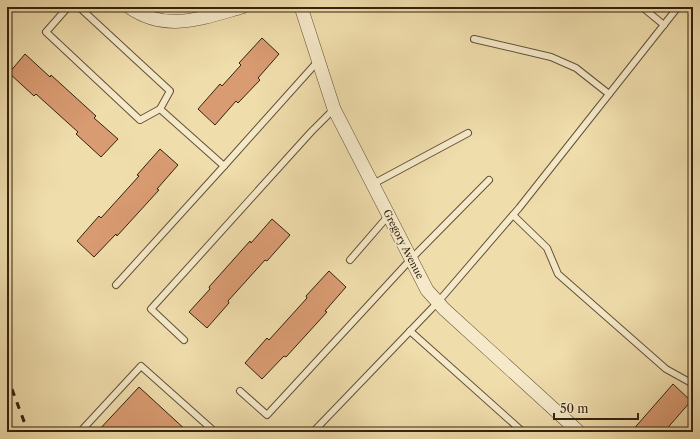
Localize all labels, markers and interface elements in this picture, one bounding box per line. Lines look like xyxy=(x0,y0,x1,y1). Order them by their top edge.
street label: Gregory Avenue xyxy=(380,207,427,282)
scale bar xyxy=(554,395,638,421)
text: 50 m xyxy=(560,401,589,416)

